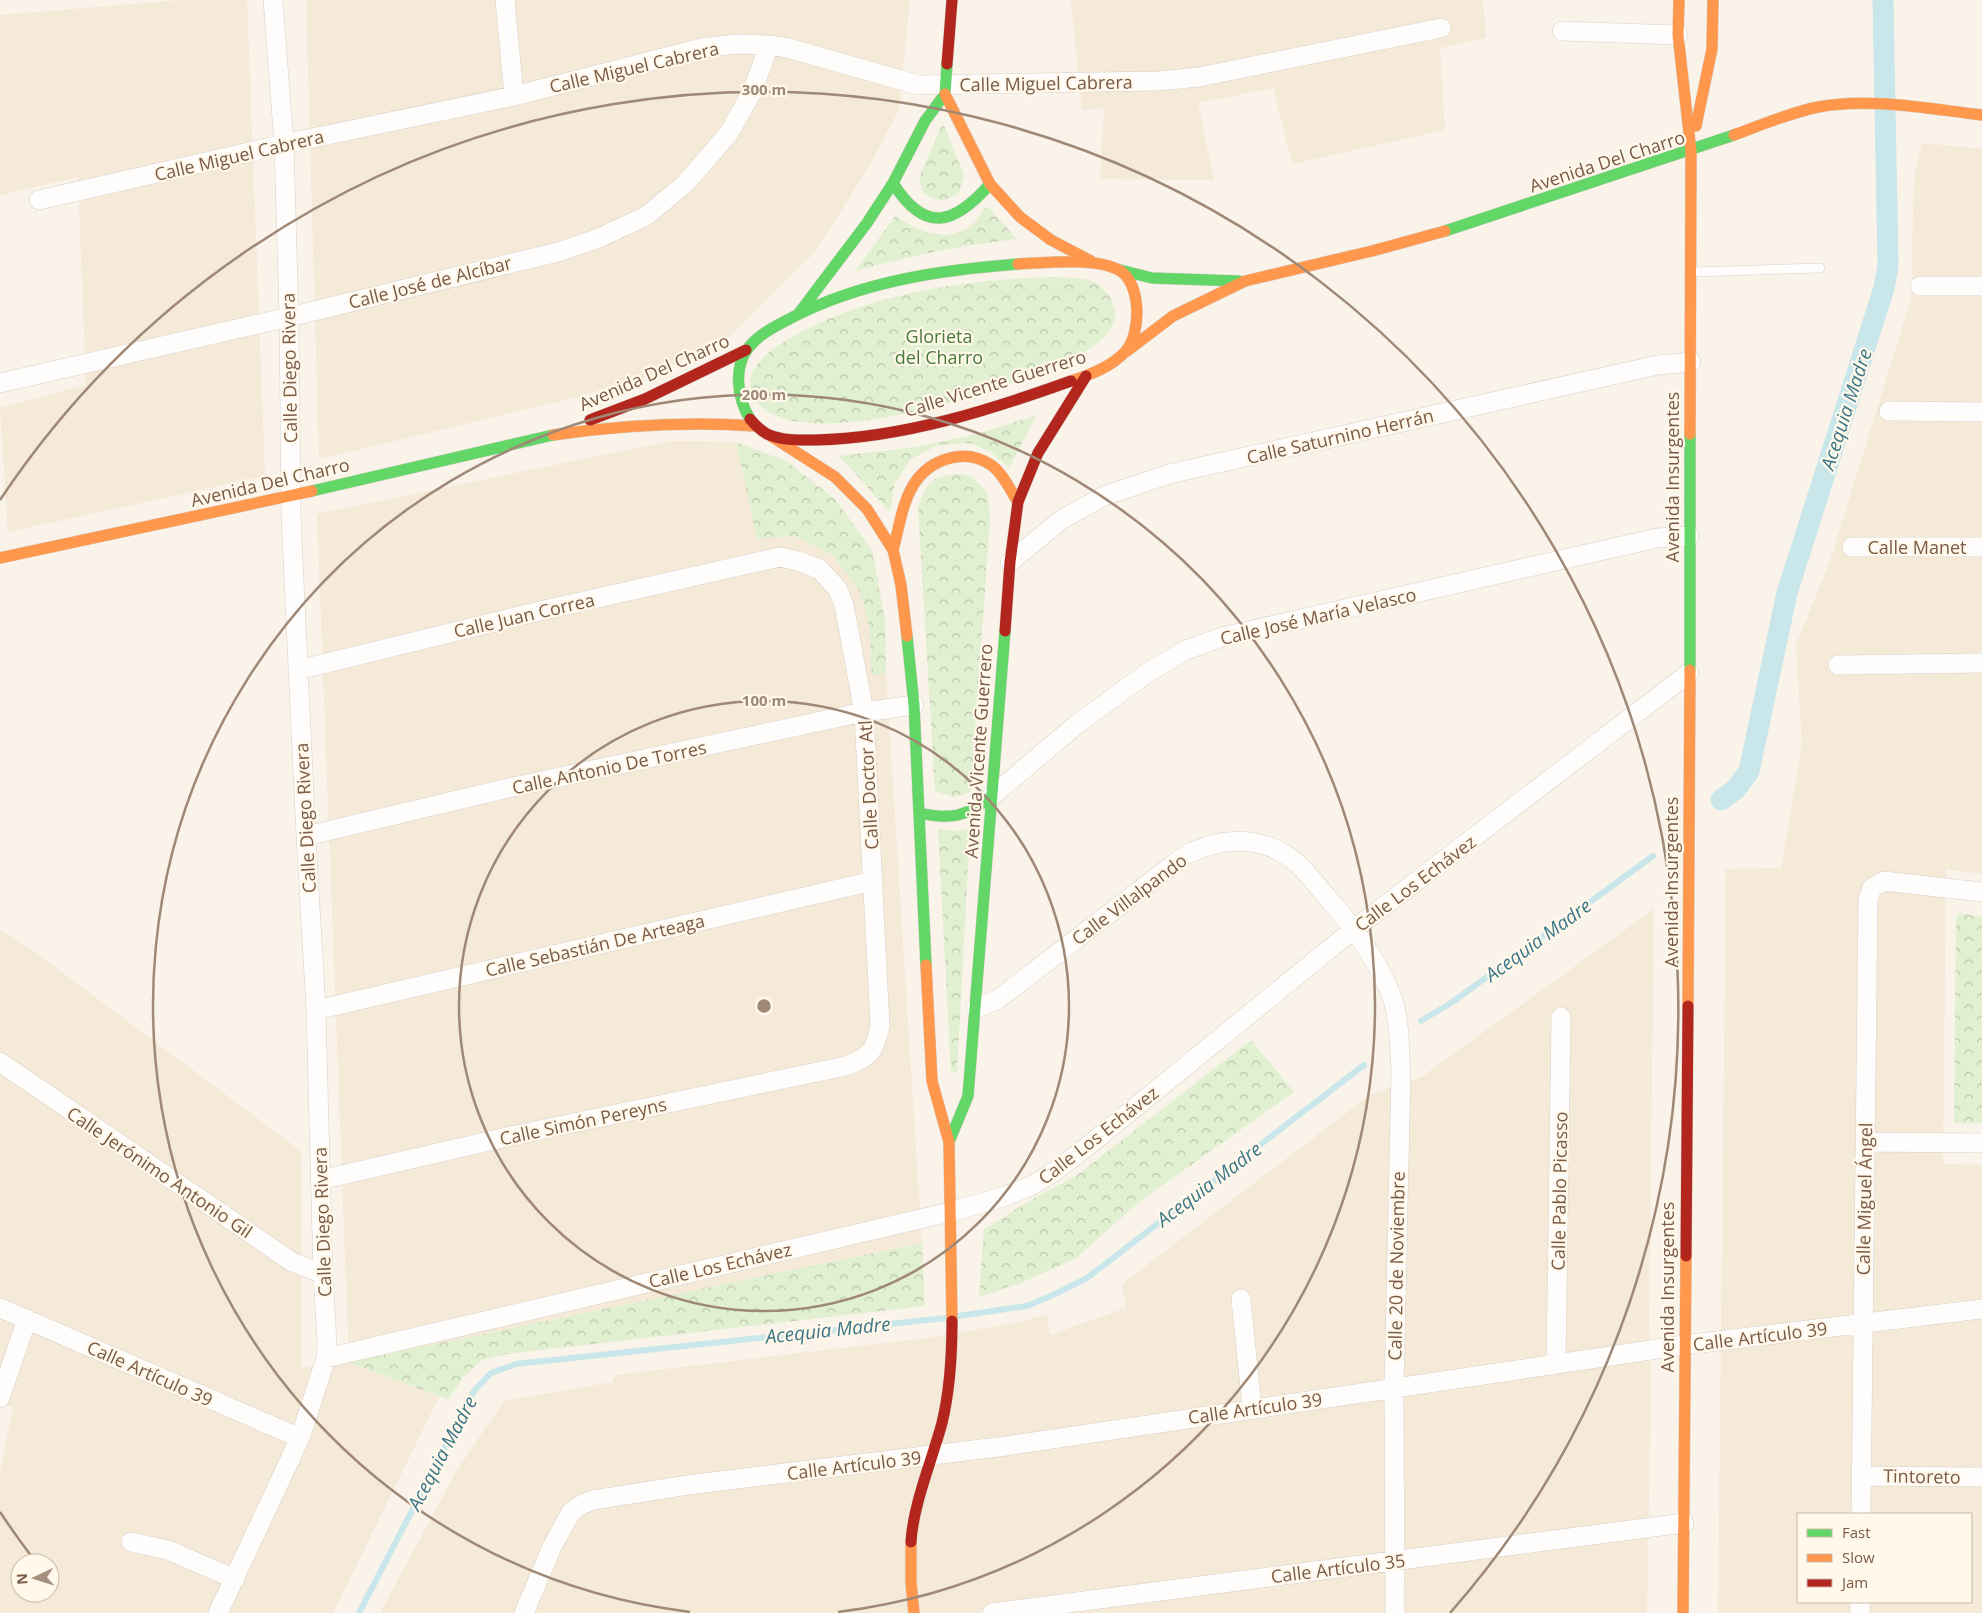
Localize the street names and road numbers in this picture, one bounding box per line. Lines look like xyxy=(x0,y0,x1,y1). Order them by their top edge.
street label: Calle Miguel Cabrera xyxy=(547,36,721,98)
street label: Calle Miguel Cabrera xyxy=(959,69,1133,97)
street label: Calle Miguel Cabrera xyxy=(152,124,326,186)
street label: Avenida Del Charro xyxy=(1526,125,1688,197)
street label: Calle José de Alcíbar xyxy=(346,250,515,314)
street label: Calle Diego Rivera xyxy=(276,293,302,443)
street label: Avenida Del Charro xyxy=(575,328,733,416)
street label: Calle Vicente Guerrero xyxy=(901,344,1089,422)
street label: Avenida Insurgentes xyxy=(1660,392,1684,562)
street label: Calle Saturnino Herrán xyxy=(1244,403,1436,469)
street label: Avenida Del Charro xyxy=(188,452,352,512)
street label: Calle Manet xyxy=(1868,535,1966,559)
street label: Calle José María Velasco xyxy=(1218,582,1418,650)
street label: Calle Juan Correa xyxy=(451,587,597,643)
street label: Avenida Vicente Guerrero xyxy=(959,643,997,859)
street label: Calle Doctor Atl xyxy=(853,720,883,850)
street label: Calle Antonio De Torres xyxy=(510,735,708,799)
street label: Calle Diego Rivera xyxy=(289,742,321,894)
street label: Avenida Insurgentes xyxy=(1659,797,1683,967)
street label: Calle Los Echávez xyxy=(1350,830,1480,936)
street label: Calle Villalpando xyxy=(1067,848,1191,950)
street label: Calle Sebastián De Arteaga xyxy=(483,908,707,982)
street label: Calle Los Echávez xyxy=(1033,1081,1163,1189)
street label: Calle Simón Pereyns xyxy=(497,1092,669,1150)
street label: Calle Jerónimo Antonio Gil xyxy=(63,1101,257,1243)
street label: Calle Pablo Picasso xyxy=(1546,1111,1572,1271)
street label: Calle Miguel Ángel xyxy=(1851,1122,1877,1276)
street label: Calle Diego Rivera xyxy=(307,1146,337,1298)
street label: Calle 20 de Noviembre xyxy=(1382,1171,1410,1361)
street label: Avenida Insurgentes xyxy=(1655,1202,1679,1372)
street label: Calle Los Echávez xyxy=(646,1237,794,1293)
street label: Calle Artículo 39 xyxy=(1691,1316,1829,1356)
street label: Calle Artículo 39 xyxy=(83,1335,217,1411)
street label: Calle Artículo 39 xyxy=(1186,1387,1324,1429)
street label: Calle Artículo 39 xyxy=(785,1445,923,1485)
street label: Tintoreto xyxy=(1883,1463,1961,1489)
street label: Calle Artículo 35 xyxy=(1269,1548,1407,1588)

